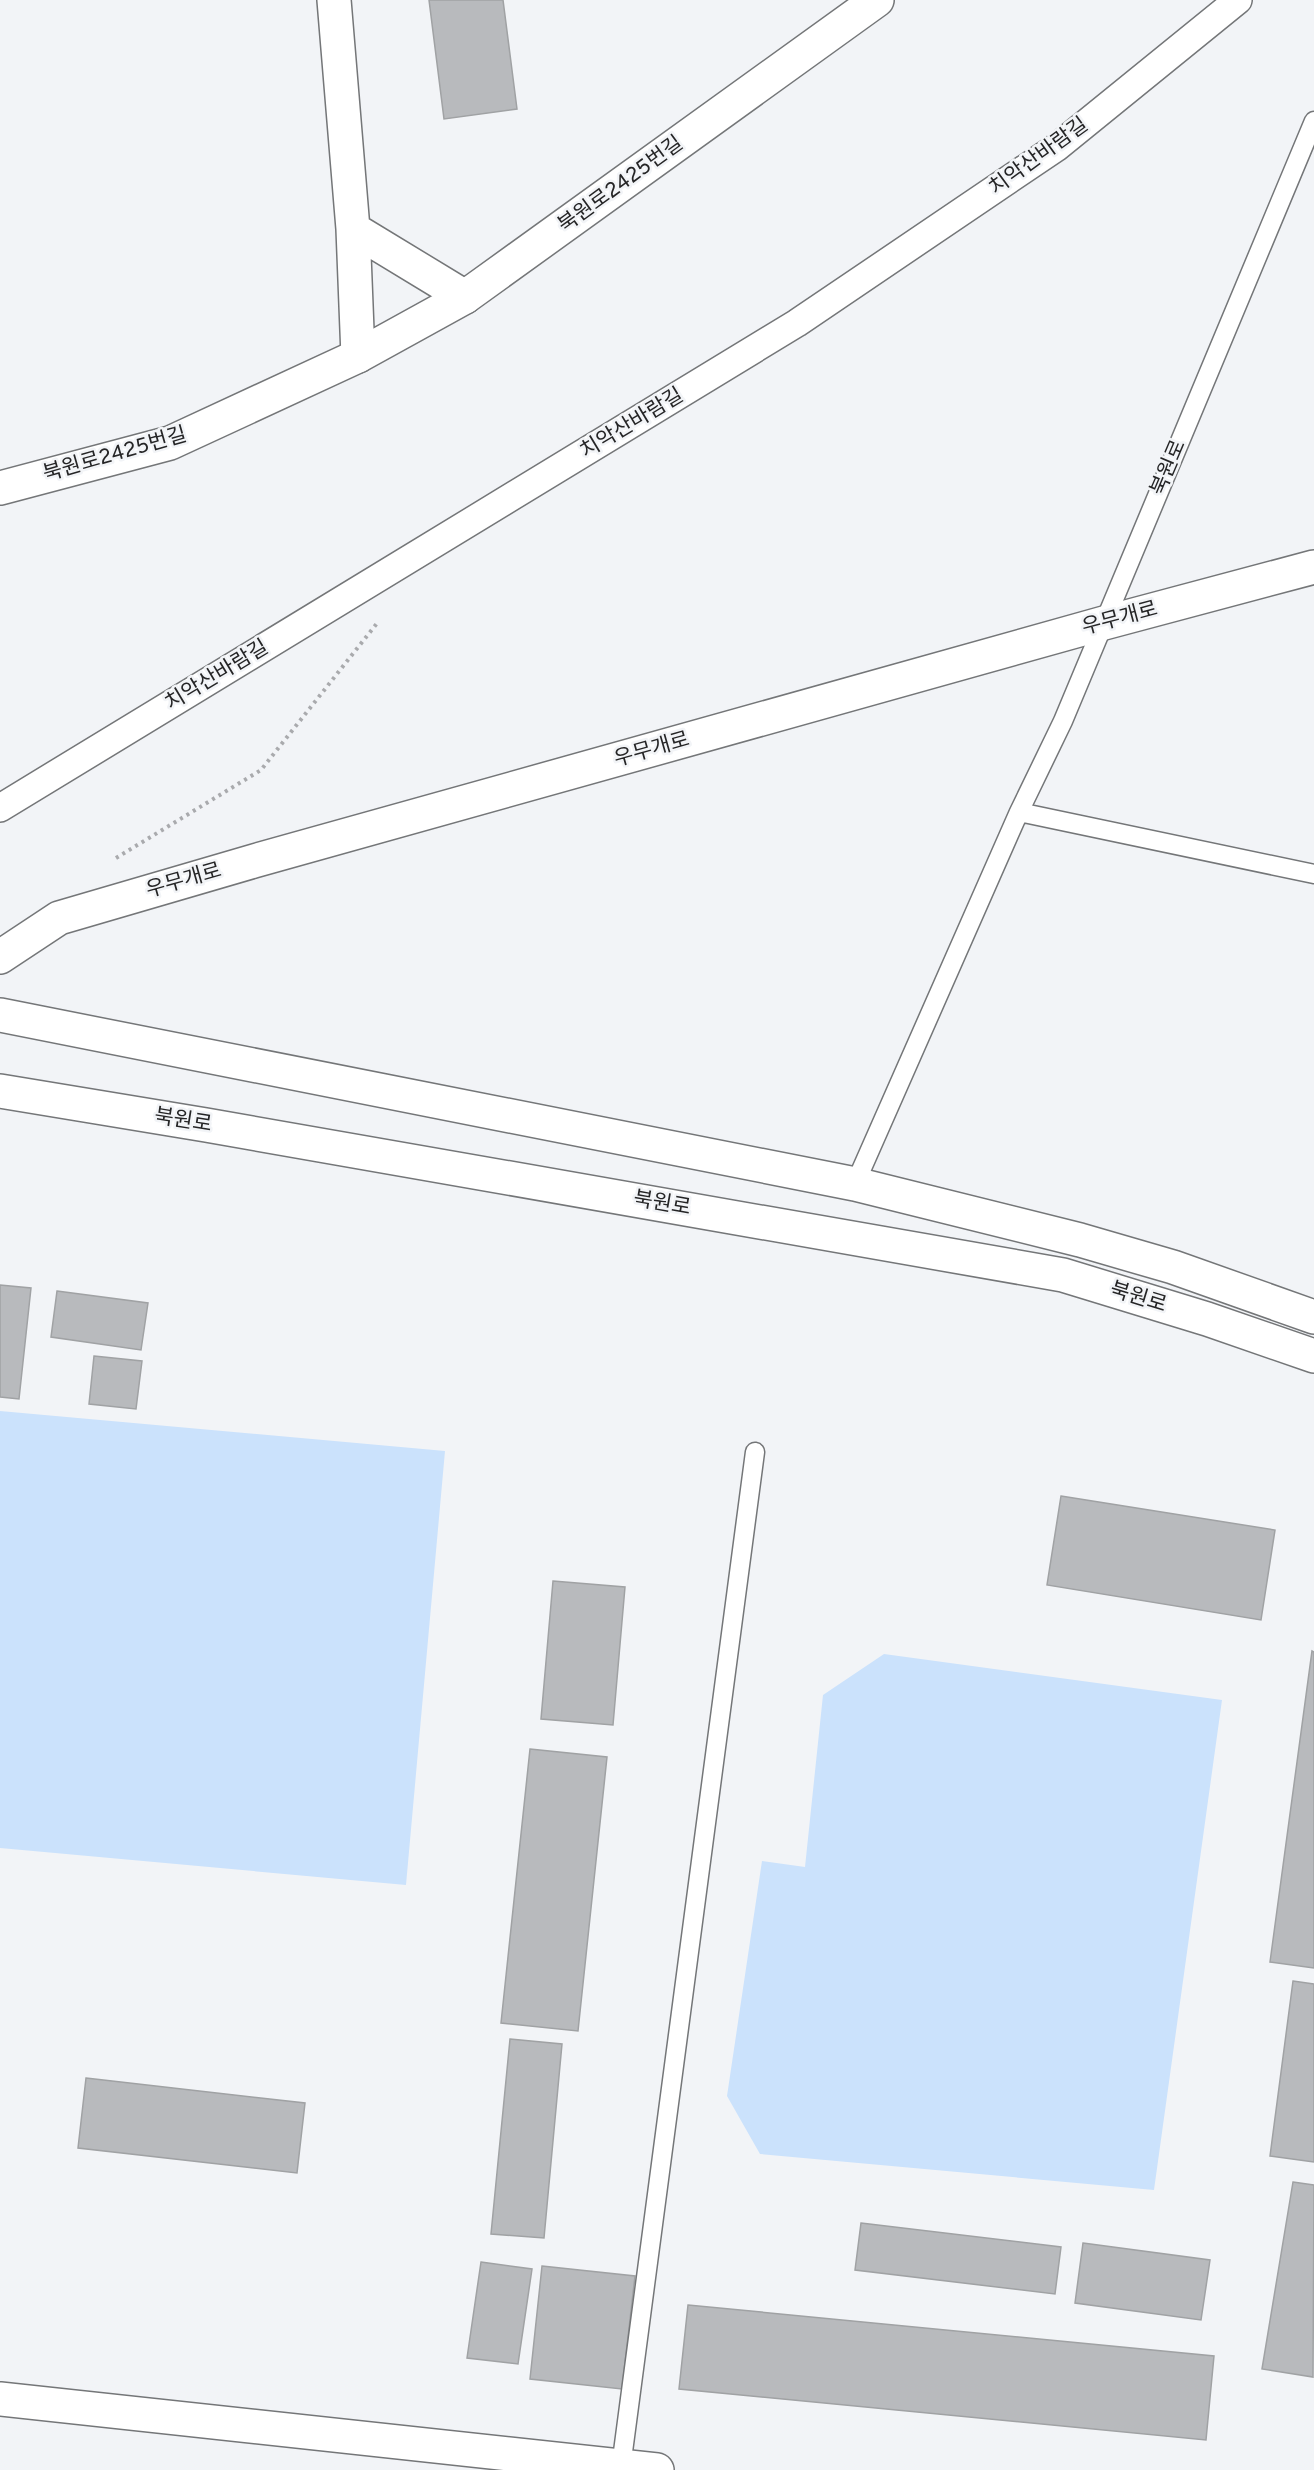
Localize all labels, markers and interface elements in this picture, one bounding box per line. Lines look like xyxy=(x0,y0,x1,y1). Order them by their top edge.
street label: 치악산바람길 xyxy=(984,112,1094,202)
street label: 북원로2425번길 xyxy=(553,131,689,239)
street label: 치악산바람길 xyxy=(575,383,689,465)
street label: 북원로2425번길 xyxy=(40,422,190,488)
street label: 북원로 xyxy=(1145,436,1193,500)
street label: 우무개로 xyxy=(1079,596,1161,642)
street label: 치악산바람길 xyxy=(160,635,274,717)
street label: 우무개로 xyxy=(611,726,693,774)
street label: 우무개로 xyxy=(143,857,225,905)
street label: 북원로 xyxy=(152,1103,214,1139)
street label: 북원로 xyxy=(631,1186,693,1222)
street label: 북원로 xyxy=(1106,1277,1170,1319)

